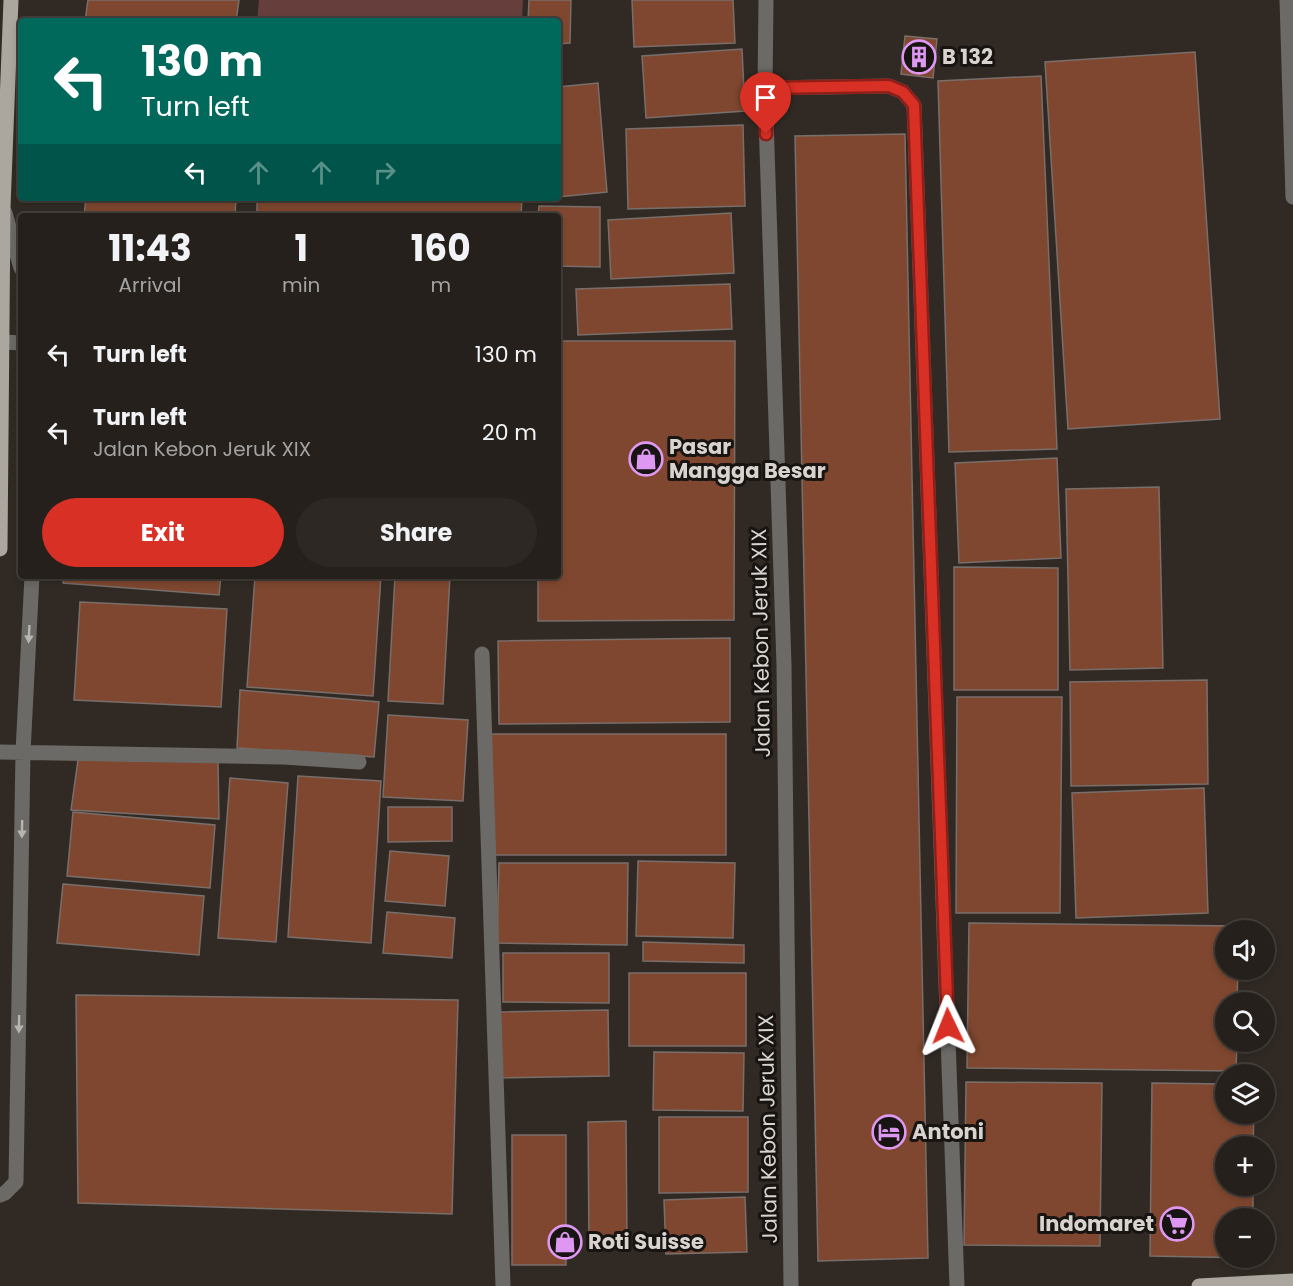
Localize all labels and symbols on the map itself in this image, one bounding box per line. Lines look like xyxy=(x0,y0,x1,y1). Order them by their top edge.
building icon: B 132 xyxy=(901,39,937,75)
place label: B 132 xyxy=(942,42,993,71)
pin xyxy=(740,72,791,134)
place label: Pasar Mangga Besar xyxy=(669,432,826,485)
shop icon: Pasar Mangga Besar xyxy=(628,441,664,477)
street label: Jalan Kebon Jeruk XIX xyxy=(744,528,777,758)
one-way arrow xyxy=(24,625,33,644)
one-way arrow xyxy=(17,820,27,839)
position arrow xyxy=(916,994,980,1058)
street label: Jalan Kebon Jeruk XIX xyxy=(751,1014,784,1244)
one-way arrow xyxy=(14,1015,23,1034)
hotel icon: Antoni xyxy=(871,1114,907,1150)
place label: Antoni xyxy=(912,1117,984,1146)
supermarket icon: Indomaret xyxy=(1159,1206,1195,1242)
place label: Indomaret xyxy=(1039,1209,1154,1238)
shop icon: Roti Suisse xyxy=(547,1224,583,1260)
place label: Roti Suisse xyxy=(588,1227,704,1256)

